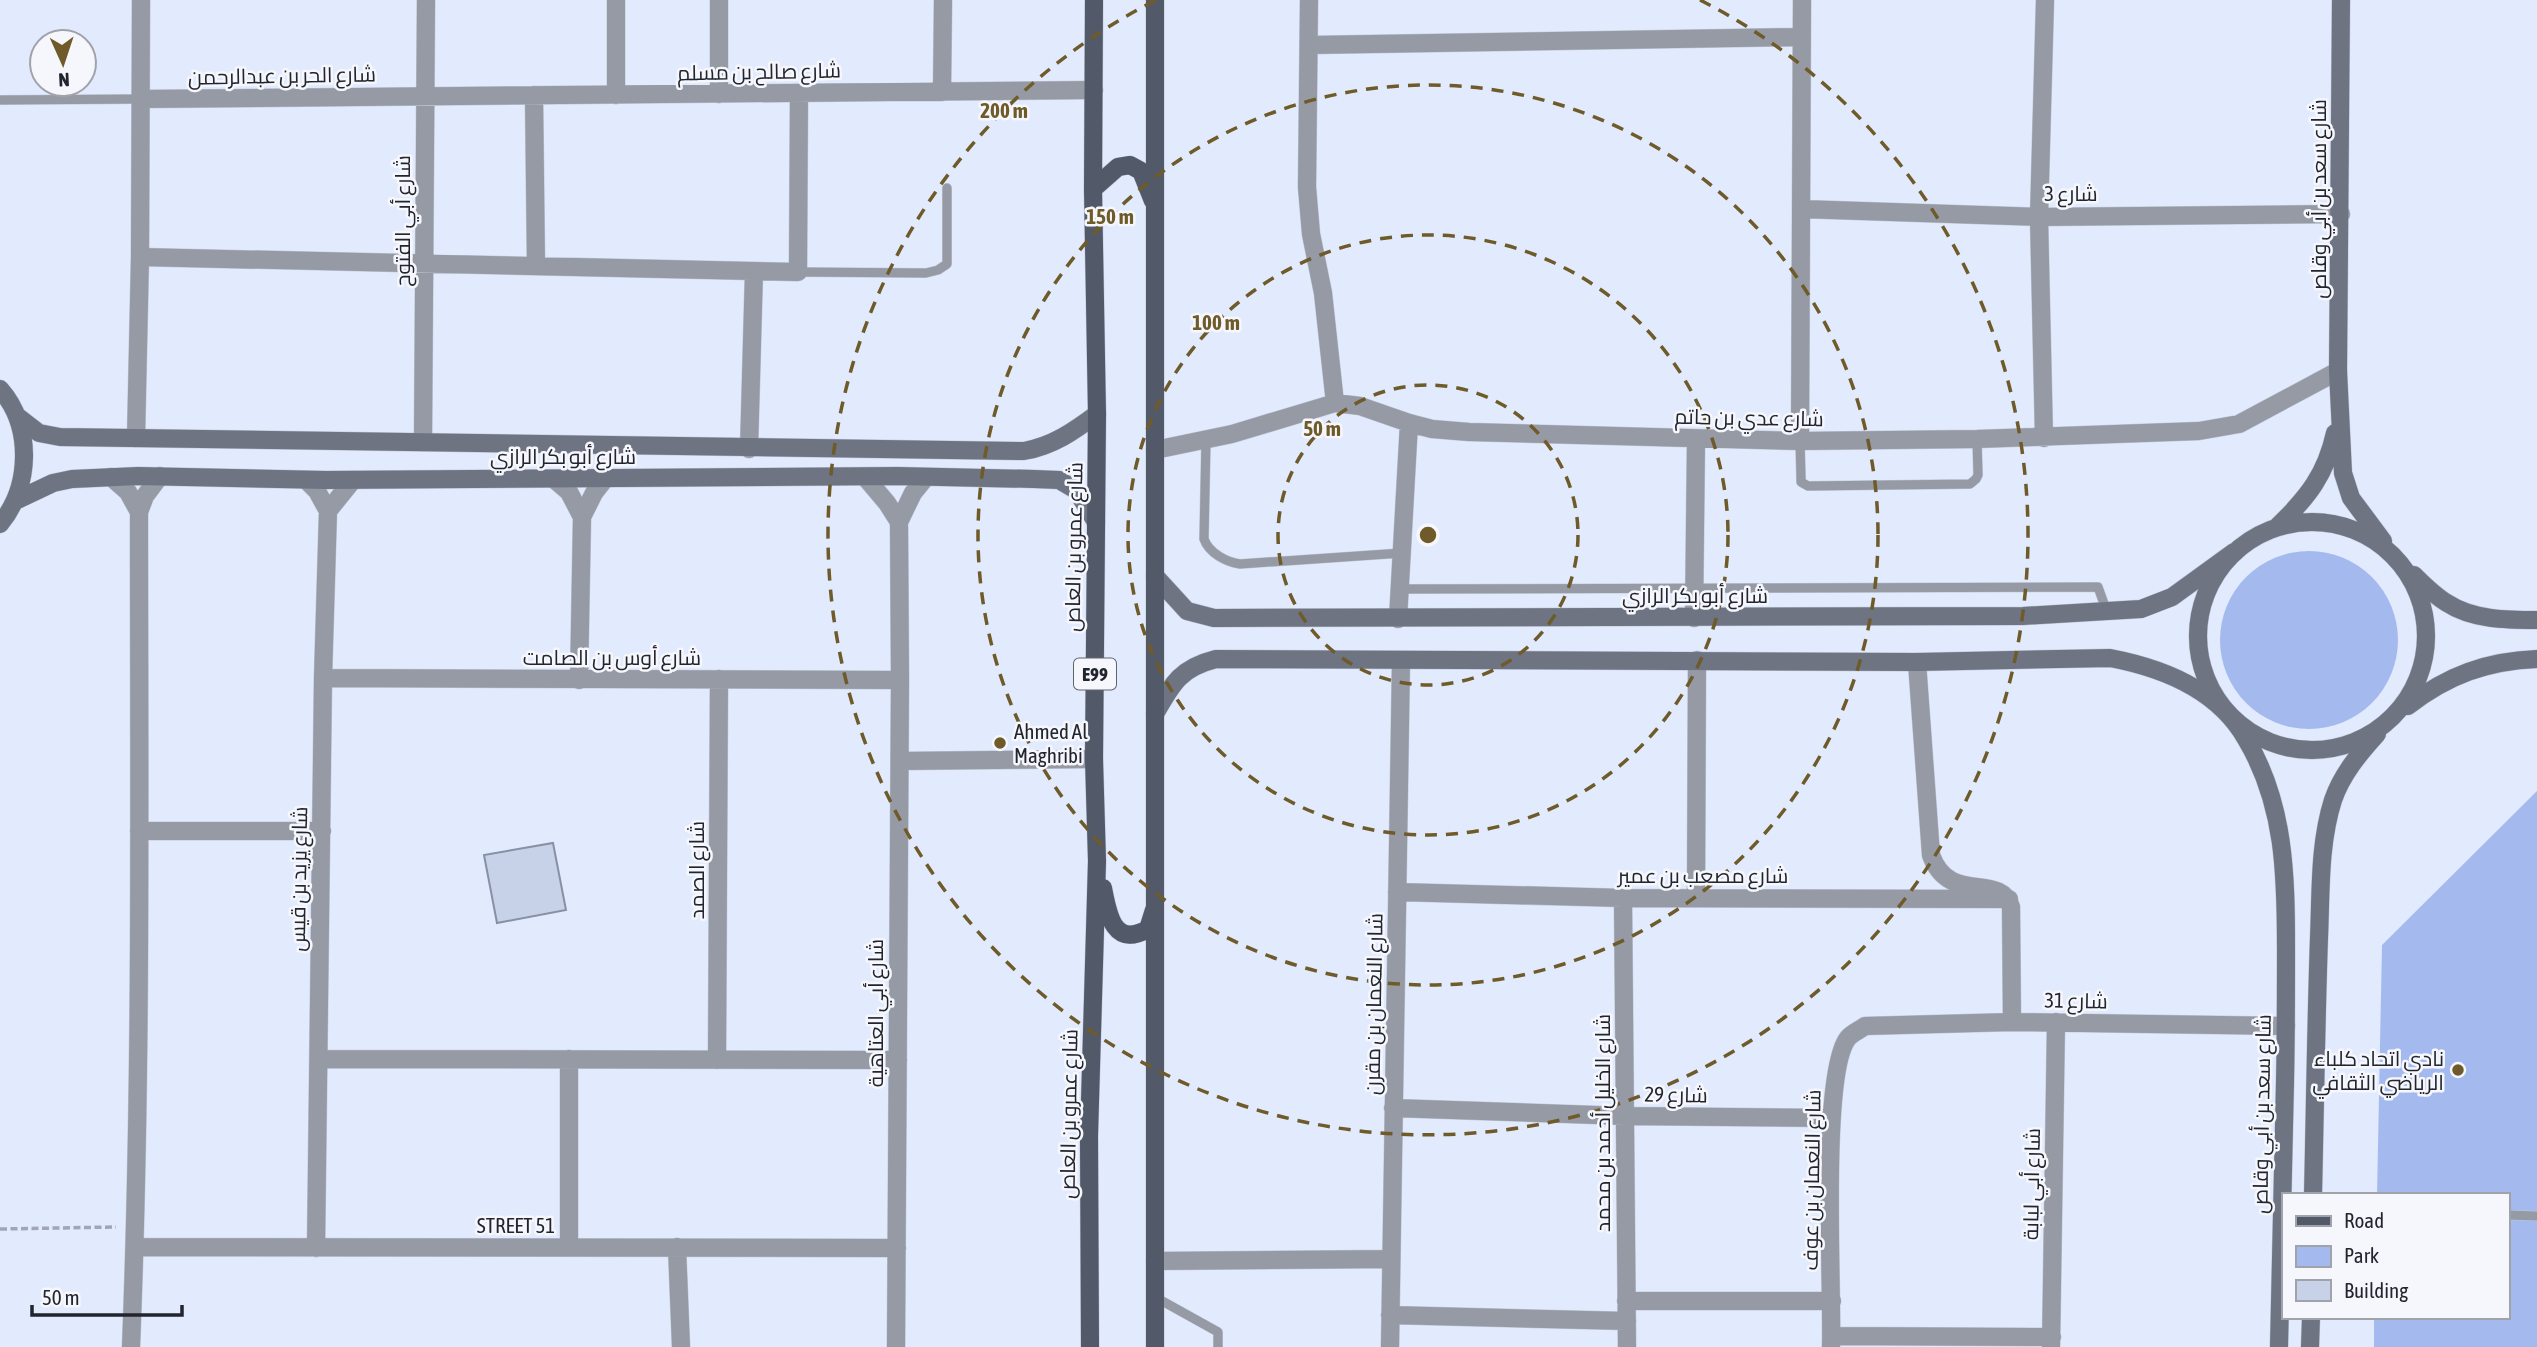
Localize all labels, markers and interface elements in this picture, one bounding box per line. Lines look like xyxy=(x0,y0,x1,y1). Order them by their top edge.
north arrow xyxy=(28,28,98,98)
street label: شارع صالح بن مسلم xyxy=(677,58,841,87)
street label: شارع الحر بن عبدالرحمن xyxy=(188,61,376,92)
text: N xyxy=(58,69,70,91)
text: 200 m xyxy=(980,98,1028,122)
street label: شارع سعد بن أبي وقاص xyxy=(2306,99,2335,299)
street label: شارع أبي الفتوح xyxy=(390,155,419,287)
street label: شارع 3 xyxy=(2044,181,2098,208)
text: 150 m xyxy=(1086,204,1134,228)
text: 100 m xyxy=(1192,310,1240,334)
street label: شارع عدي بن حاتم xyxy=(1674,404,1824,435)
text: 50 m xyxy=(1303,416,1341,440)
street label: شارع أبو بكر الرازي xyxy=(490,444,636,473)
street label: شارع عمرو بن العاص xyxy=(1060,462,1089,632)
centre of rings xyxy=(1416,523,1440,547)
street label: شارع أبو بكر الرازي xyxy=(1622,583,1768,612)
street label: شارع أوس بن الصامت xyxy=(523,645,701,672)
road number: E99 xyxy=(1074,659,1116,690)
place label: Ahmed Al Maghribi xyxy=(1014,719,1088,767)
marker: Ahmed Al Maghribi xyxy=(992,735,1008,751)
street label: شارع يزيد بن قيس xyxy=(285,806,314,952)
street label: شارع الصمد xyxy=(684,821,711,919)
street label: شارع مصعب بن عمير xyxy=(1617,863,1788,890)
street label: شارع النعمان بن مقرن xyxy=(1359,913,1390,1095)
street label: شارع أبي العتاهية xyxy=(863,939,892,1087)
street label: شارع 31 xyxy=(2044,987,2108,1016)
street label: شارع الخليل أحمد بن محمد xyxy=(1590,1014,1617,1232)
street label: شارع سعد بن أبي وقاص xyxy=(2247,1014,2280,1214)
street label: شارع عمرو بن العاص xyxy=(1055,1029,1084,1199)
place label: نادي اتحاد كلباء الرياضي الثقافي xyxy=(2312,1046,2444,1099)
marker: نادي اتحاد كلباء الرياضي الثقافي xyxy=(2450,1062,2466,1078)
street label: شارع 29 xyxy=(1644,1081,1708,1110)
street label: شارع النعمان بن عوف xyxy=(1797,1089,1828,1271)
street label: شارع أبي لبابة xyxy=(2018,1128,2049,1240)
legend xyxy=(2282,1193,2509,1319)
text: Road xyxy=(2344,1208,2384,1232)
street label: STREET 51 xyxy=(477,1213,555,1237)
text: Park xyxy=(2344,1243,2379,1267)
scale bar xyxy=(32,1274,182,1318)
text: Building xyxy=(2344,1278,2408,1302)
text: 50 m xyxy=(42,1285,80,1309)

